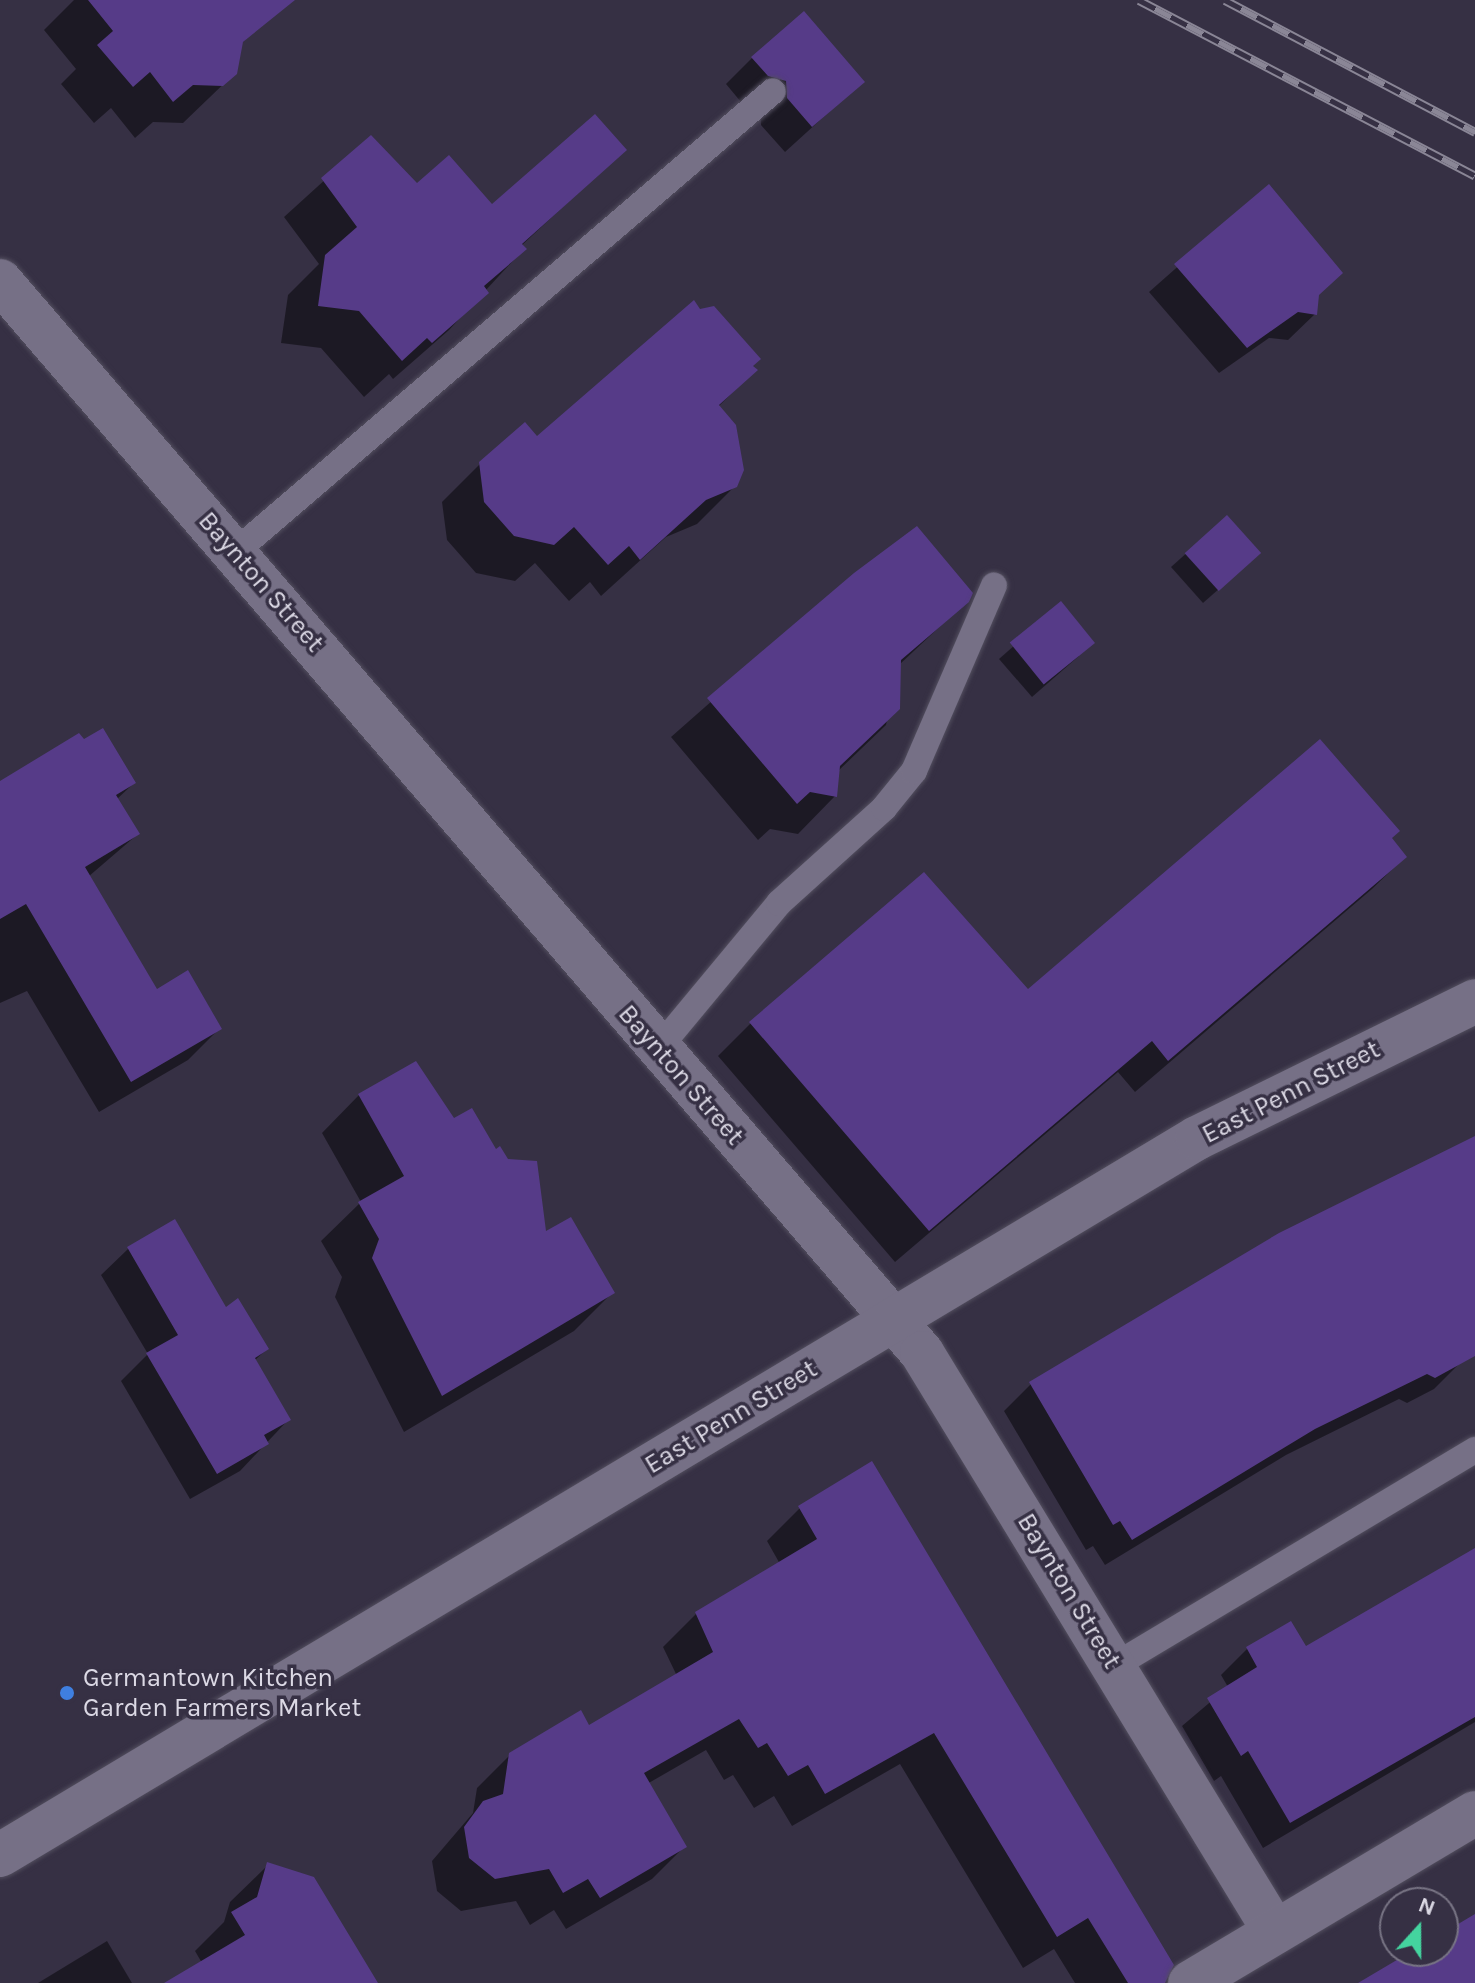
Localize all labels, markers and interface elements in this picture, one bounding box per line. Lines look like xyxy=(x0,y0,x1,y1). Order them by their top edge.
street label: Baynton Street xyxy=(192,506,330,658)
street label: Baynton Street xyxy=(612,999,750,1151)
street label: East Penn Street xyxy=(1197,1034,1385,1150)
street label: East Penn Street xyxy=(639,1353,823,1481)
street label: Baynton Street xyxy=(1010,1508,1128,1674)
place label: Germantown Kitchen Garden Farmers Market xyxy=(83,1662,361,1724)
marker: Germantown Kitchen Garden Farmers Market xyxy=(58,1684,76,1702)
north arrow xyxy=(1379,1887,1459,1967)
text: N xyxy=(1415,1891,1439,1921)

